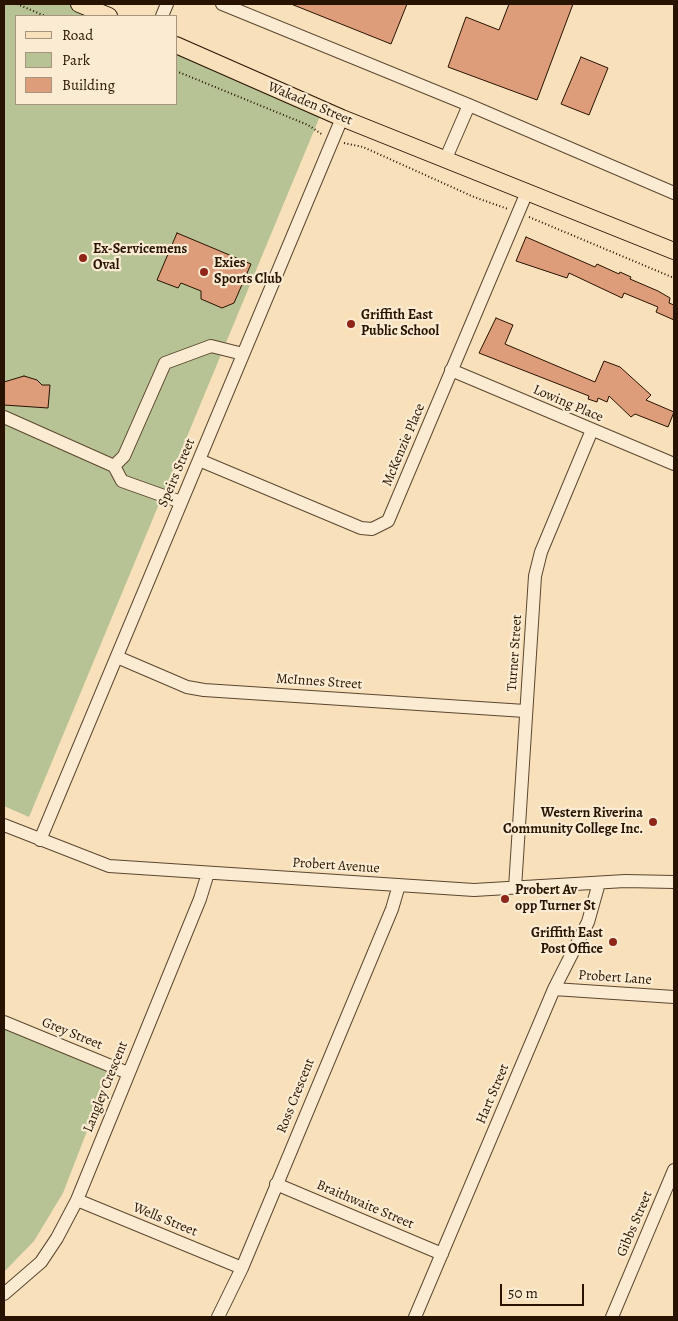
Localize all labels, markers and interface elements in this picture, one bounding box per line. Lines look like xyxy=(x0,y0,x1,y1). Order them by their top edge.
legend xyxy=(15,15,178,105)
text: Road xyxy=(62,25,93,45)
text: Park xyxy=(62,50,90,70)
text: Building xyxy=(62,75,115,95)
street label: Wakaden Street xyxy=(265,79,355,129)
place label: Ex-Servicemens Oval xyxy=(93,242,187,274)
marker: Ex-Servicemens Oval xyxy=(77,252,89,264)
place label: Exies Sports Club xyxy=(214,256,282,288)
marker: Exies Sports Club xyxy=(198,266,210,278)
place label: Griffith East Public School xyxy=(361,308,439,341)
marker: Griffith East Public School xyxy=(345,318,357,330)
street label: Lowing Place xyxy=(530,382,606,426)
street label: McKenzie Place xyxy=(379,401,429,489)
street label: Speirs Street xyxy=(155,436,199,510)
street label: Turner Street xyxy=(504,614,526,692)
street label: McInnes Street xyxy=(275,671,363,693)
place label: Western Riverina Community College Inc. xyxy=(503,806,643,839)
marker: Western Riverina Community College Inc. xyxy=(647,816,659,828)
street label: Probert Avenue xyxy=(292,855,380,877)
place label: Probert Av opp Turner St xyxy=(515,883,596,916)
marker: Probert Av opp Turner St xyxy=(499,893,511,905)
place label: Griffith East Post Office xyxy=(531,926,603,959)
marker: Griffith East Post Office xyxy=(607,936,619,948)
street label: Probert Lane xyxy=(578,967,652,989)
street label: Grey Street xyxy=(39,1014,105,1054)
street label: Langley Crescent xyxy=(80,1039,132,1135)
street label: Ross Crescent xyxy=(273,1056,319,1136)
street label: Hart Street xyxy=(473,1061,513,1127)
street label: Braithwaite Street xyxy=(314,1177,416,1233)
street label: Gibbs Street xyxy=(614,1188,656,1260)
street label: Wells Street xyxy=(130,1199,200,1241)
scale bar xyxy=(503,1274,587,1306)
text: 50 m xyxy=(508,1283,538,1303)

